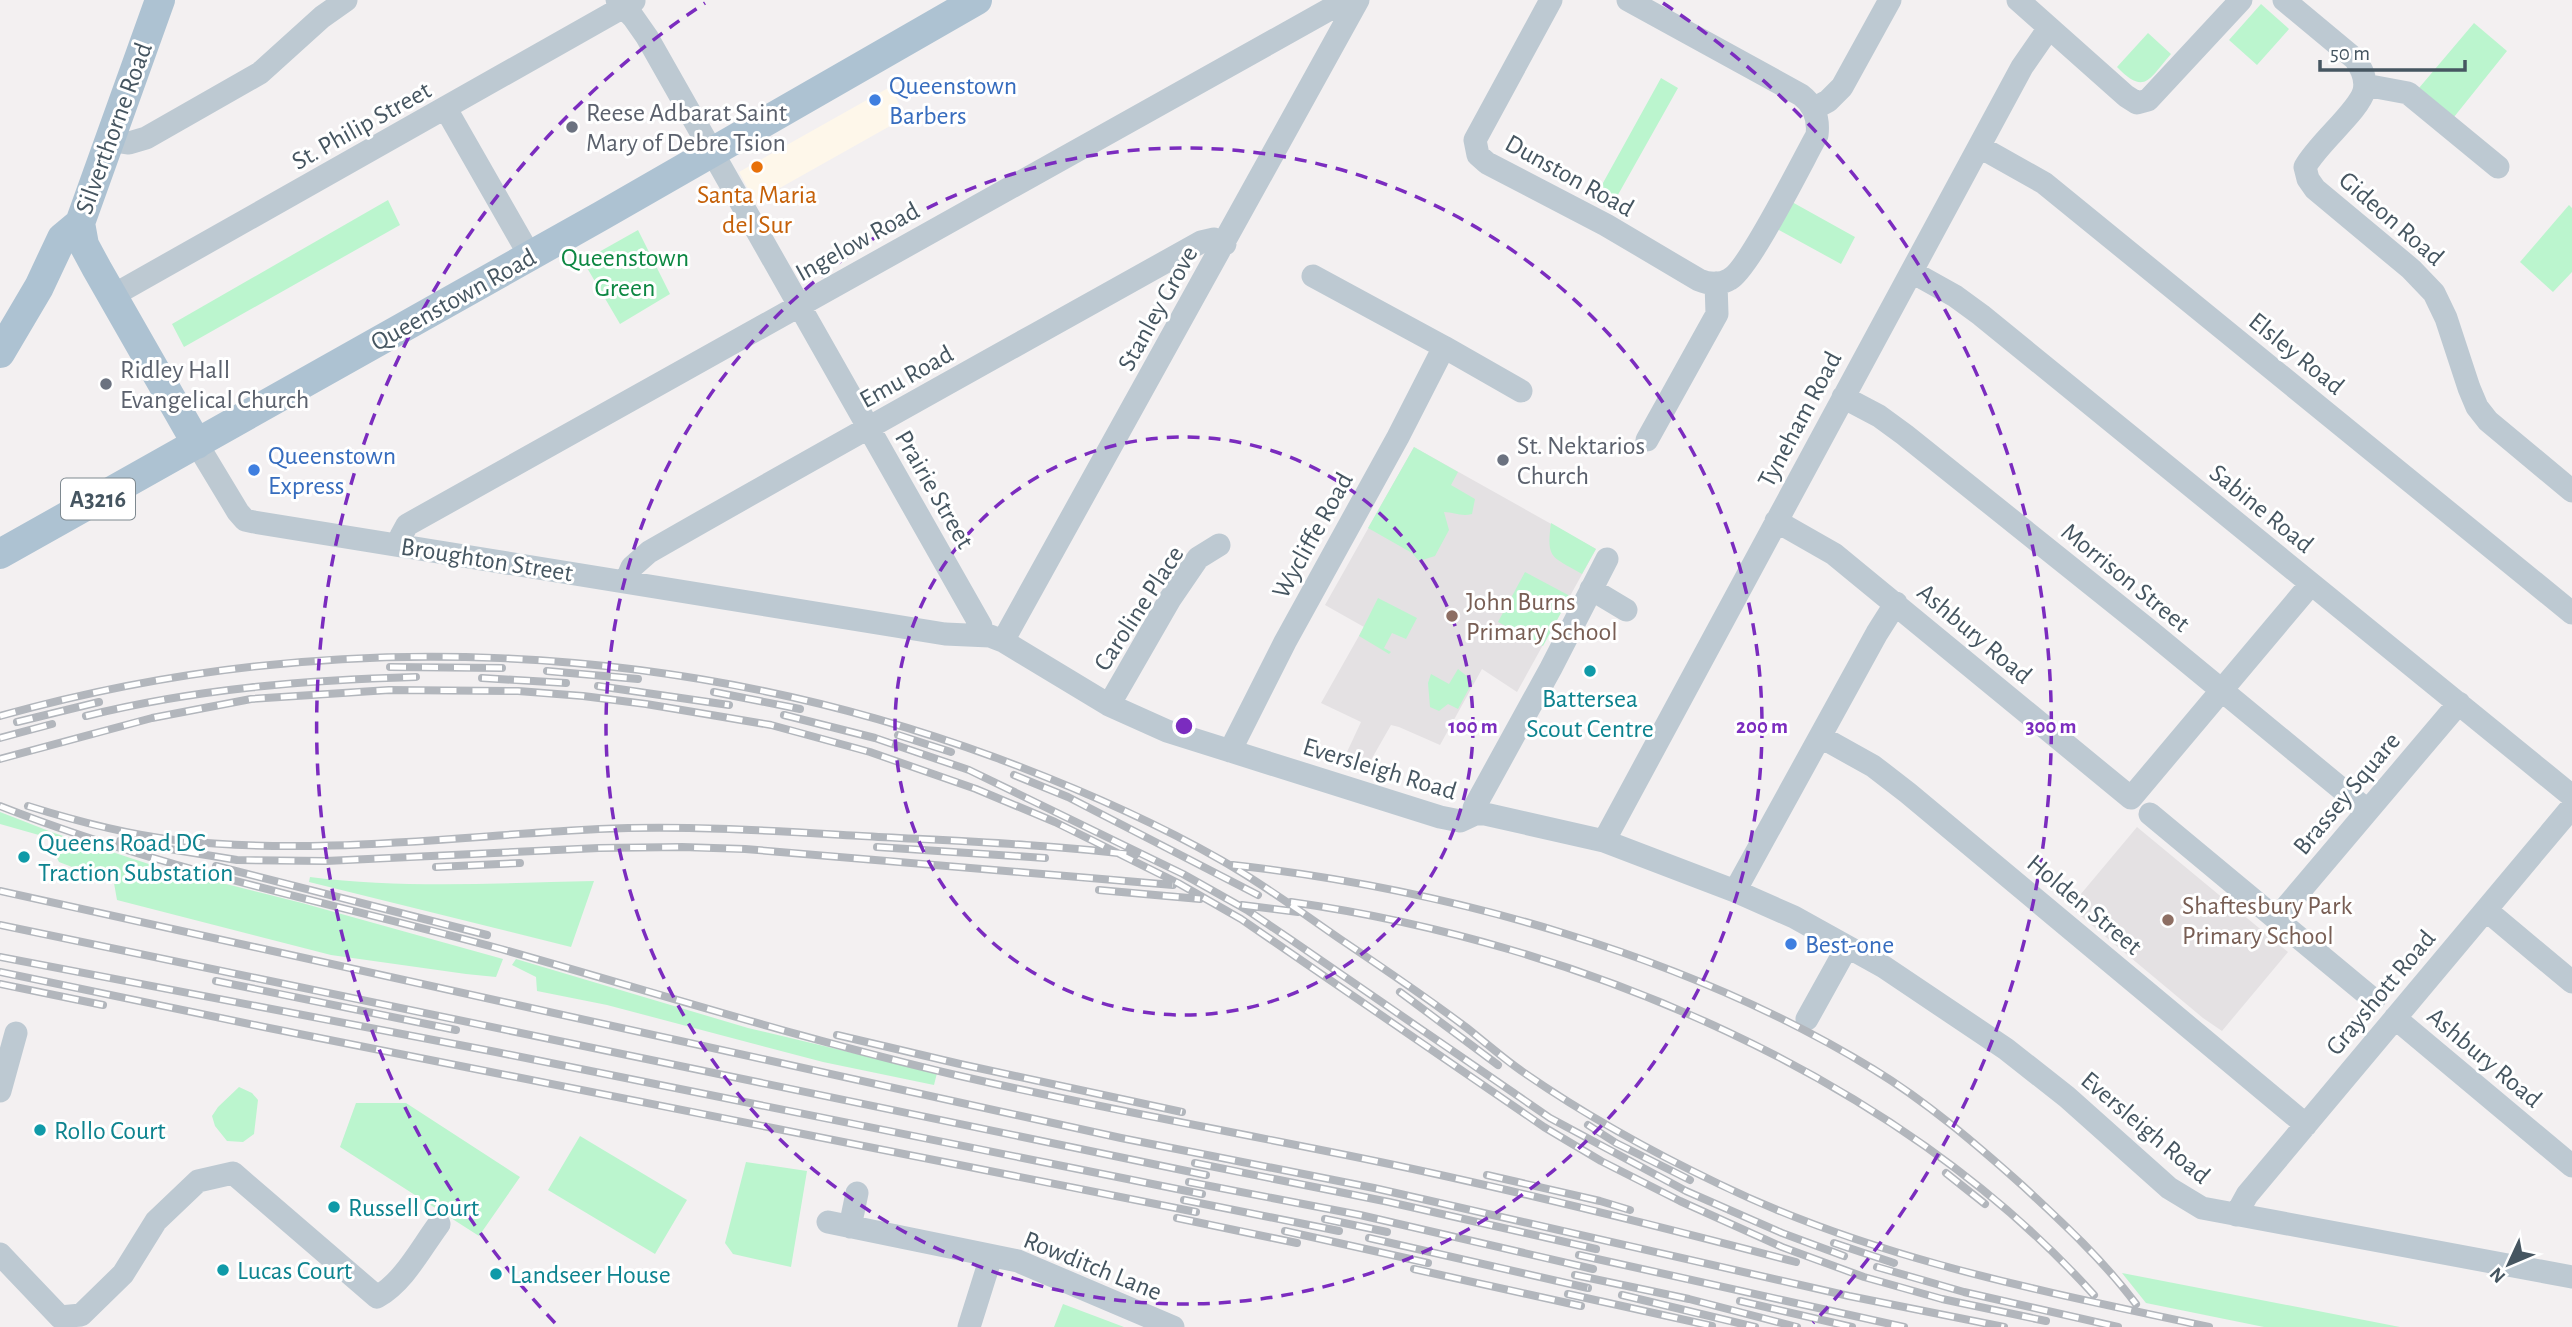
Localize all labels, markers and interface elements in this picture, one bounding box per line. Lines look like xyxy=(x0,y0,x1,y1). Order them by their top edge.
scale bar xyxy=(2320,28,2465,72)
street label: Silverthorne Road xyxy=(71,39,157,217)
text: 50 m xyxy=(2330,43,2370,64)
place label: Queenstown Barbers xyxy=(889,73,1017,129)
street label: St. Philip Street xyxy=(287,77,435,175)
marker: Queenstown Barbers xyxy=(867,92,883,108)
place label: Reese Adbarat Saint Mary of Debre Tsion xyxy=(586,100,787,156)
marker: Reese Adbarat Saint Mary of Debre Tsion xyxy=(564,119,580,135)
street label: Dunston Road xyxy=(1501,130,1638,222)
marker: Santa Maria del Sur xyxy=(749,159,765,175)
street label: Gideon Road xyxy=(2334,167,2449,271)
place label: Santa Maria del Sur xyxy=(697,182,817,238)
street label: Ingelow Road xyxy=(791,197,924,286)
street label: Stanley Grove xyxy=(1113,242,1203,375)
street label: Queenstown Road xyxy=(367,244,540,356)
park label: Queenstown Green xyxy=(561,245,689,301)
street label: Elsley Road xyxy=(2244,308,2349,400)
street label: Emu Road xyxy=(855,341,958,413)
street label: Tyneham Road xyxy=(1753,347,1846,492)
place label: Ridley Hall Evangelical Church xyxy=(120,357,309,413)
marker: Ridley Hall Evangelical Church xyxy=(98,376,114,392)
street label: Prairie Street xyxy=(890,426,978,553)
place label: St. Nektarios Church xyxy=(1517,433,1645,489)
place label: Queenstown Express xyxy=(268,443,396,499)
marker: St. Nektarios Church xyxy=(1495,452,1511,468)
street label: Sabine Road xyxy=(2205,459,2318,558)
marker: Queenstown Express xyxy=(246,462,262,478)
street label: Wycliffe Road xyxy=(1268,468,1358,603)
road number: A3216 xyxy=(61,478,135,520)
street label: Morrison Street xyxy=(2056,518,2194,637)
street label: Broughton Street xyxy=(399,534,575,586)
street label: Caroline Place xyxy=(1089,542,1189,675)
street label: Ashbury Road xyxy=(1912,579,2036,689)
place label: John Burns Primary School xyxy=(1466,589,1618,645)
marker: John Burns Primary School xyxy=(1444,608,1460,624)
marker: Battersea Scout Centre xyxy=(1582,663,1598,679)
place label: Battersea Scout Centre xyxy=(1526,686,1654,742)
centre of rings xyxy=(1172,714,1196,738)
text: 100 m xyxy=(1448,716,1498,737)
text: 200 m xyxy=(1736,716,1788,737)
text: 300 m xyxy=(2025,716,2077,737)
street label: Brassey Square xyxy=(2288,728,2405,860)
street label: Eversleigh Road xyxy=(1300,733,1460,805)
place label: Queens Road DC Traction Substation xyxy=(38,830,233,886)
marker: Queens Road DC Traction Substation xyxy=(16,849,32,865)
street label: Holden Street xyxy=(2022,850,2147,960)
place label: Shaftesbury Park Primary School xyxy=(2182,893,2352,949)
marker: Shaftesbury Park Primary School xyxy=(2160,912,2176,928)
street label: Grayshott Road xyxy=(2321,925,2440,1060)
place label: Best-one xyxy=(1805,932,1894,958)
marker: Best-one xyxy=(1783,936,1799,952)
street label: Ashbury Road xyxy=(2422,1003,2546,1113)
street label: Eversleigh Road xyxy=(2076,1067,2215,1189)
place label: Rollo Court xyxy=(54,1118,166,1144)
marker: Rollo Court xyxy=(32,1122,48,1138)
place label: Russell Court xyxy=(348,1195,479,1221)
marker: Russell Court xyxy=(326,1199,342,1215)
street label: Rowditch Lane xyxy=(1020,1226,1165,1305)
north arrow xyxy=(2474,1229,2544,1299)
place label: Lucas Court xyxy=(237,1258,352,1284)
marker: Lucas Court xyxy=(215,1262,231,1278)
place label: Landseer House xyxy=(510,1262,671,1288)
text: N xyxy=(2486,1263,2509,1286)
marker: Landseer House xyxy=(488,1266,504,1282)

